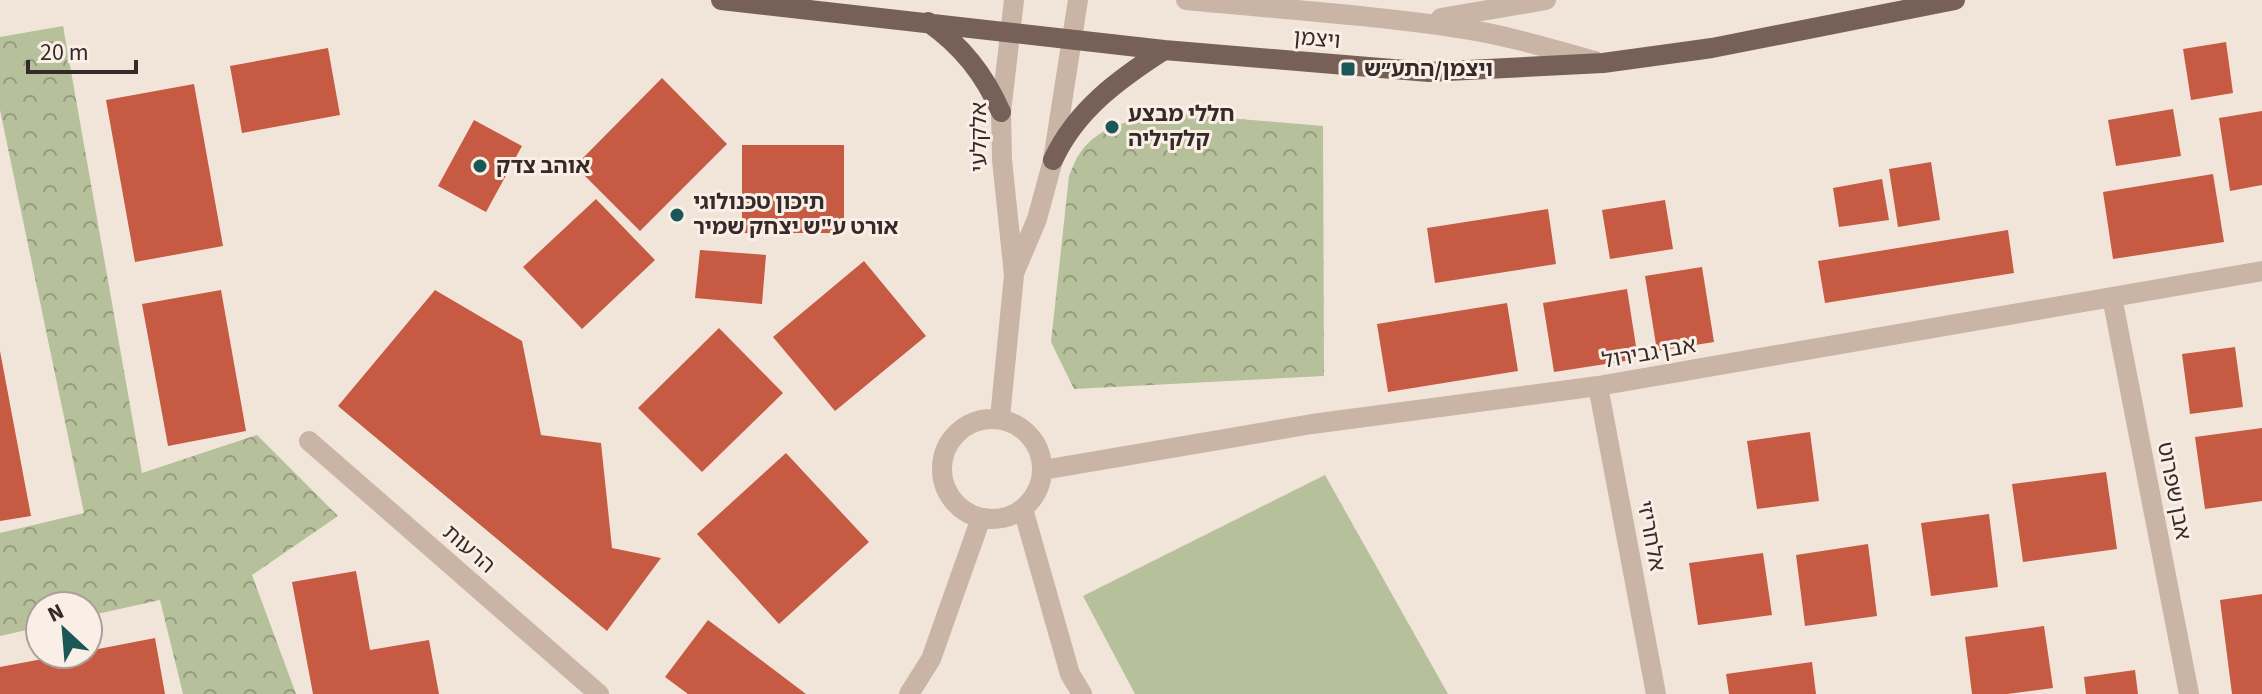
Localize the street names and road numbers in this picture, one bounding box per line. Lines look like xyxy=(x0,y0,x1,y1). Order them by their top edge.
street label: ויצמן xyxy=(1292,21,1342,57)
street label: אלקלעי xyxy=(963,102,995,172)
street label: אבן גבירול xyxy=(1600,329,1698,377)
street label: אבן שפרוט xyxy=(2149,439,2199,543)
street label: אלחריזי xyxy=(1628,498,1674,574)
street label: הרעות xyxy=(436,517,502,581)

